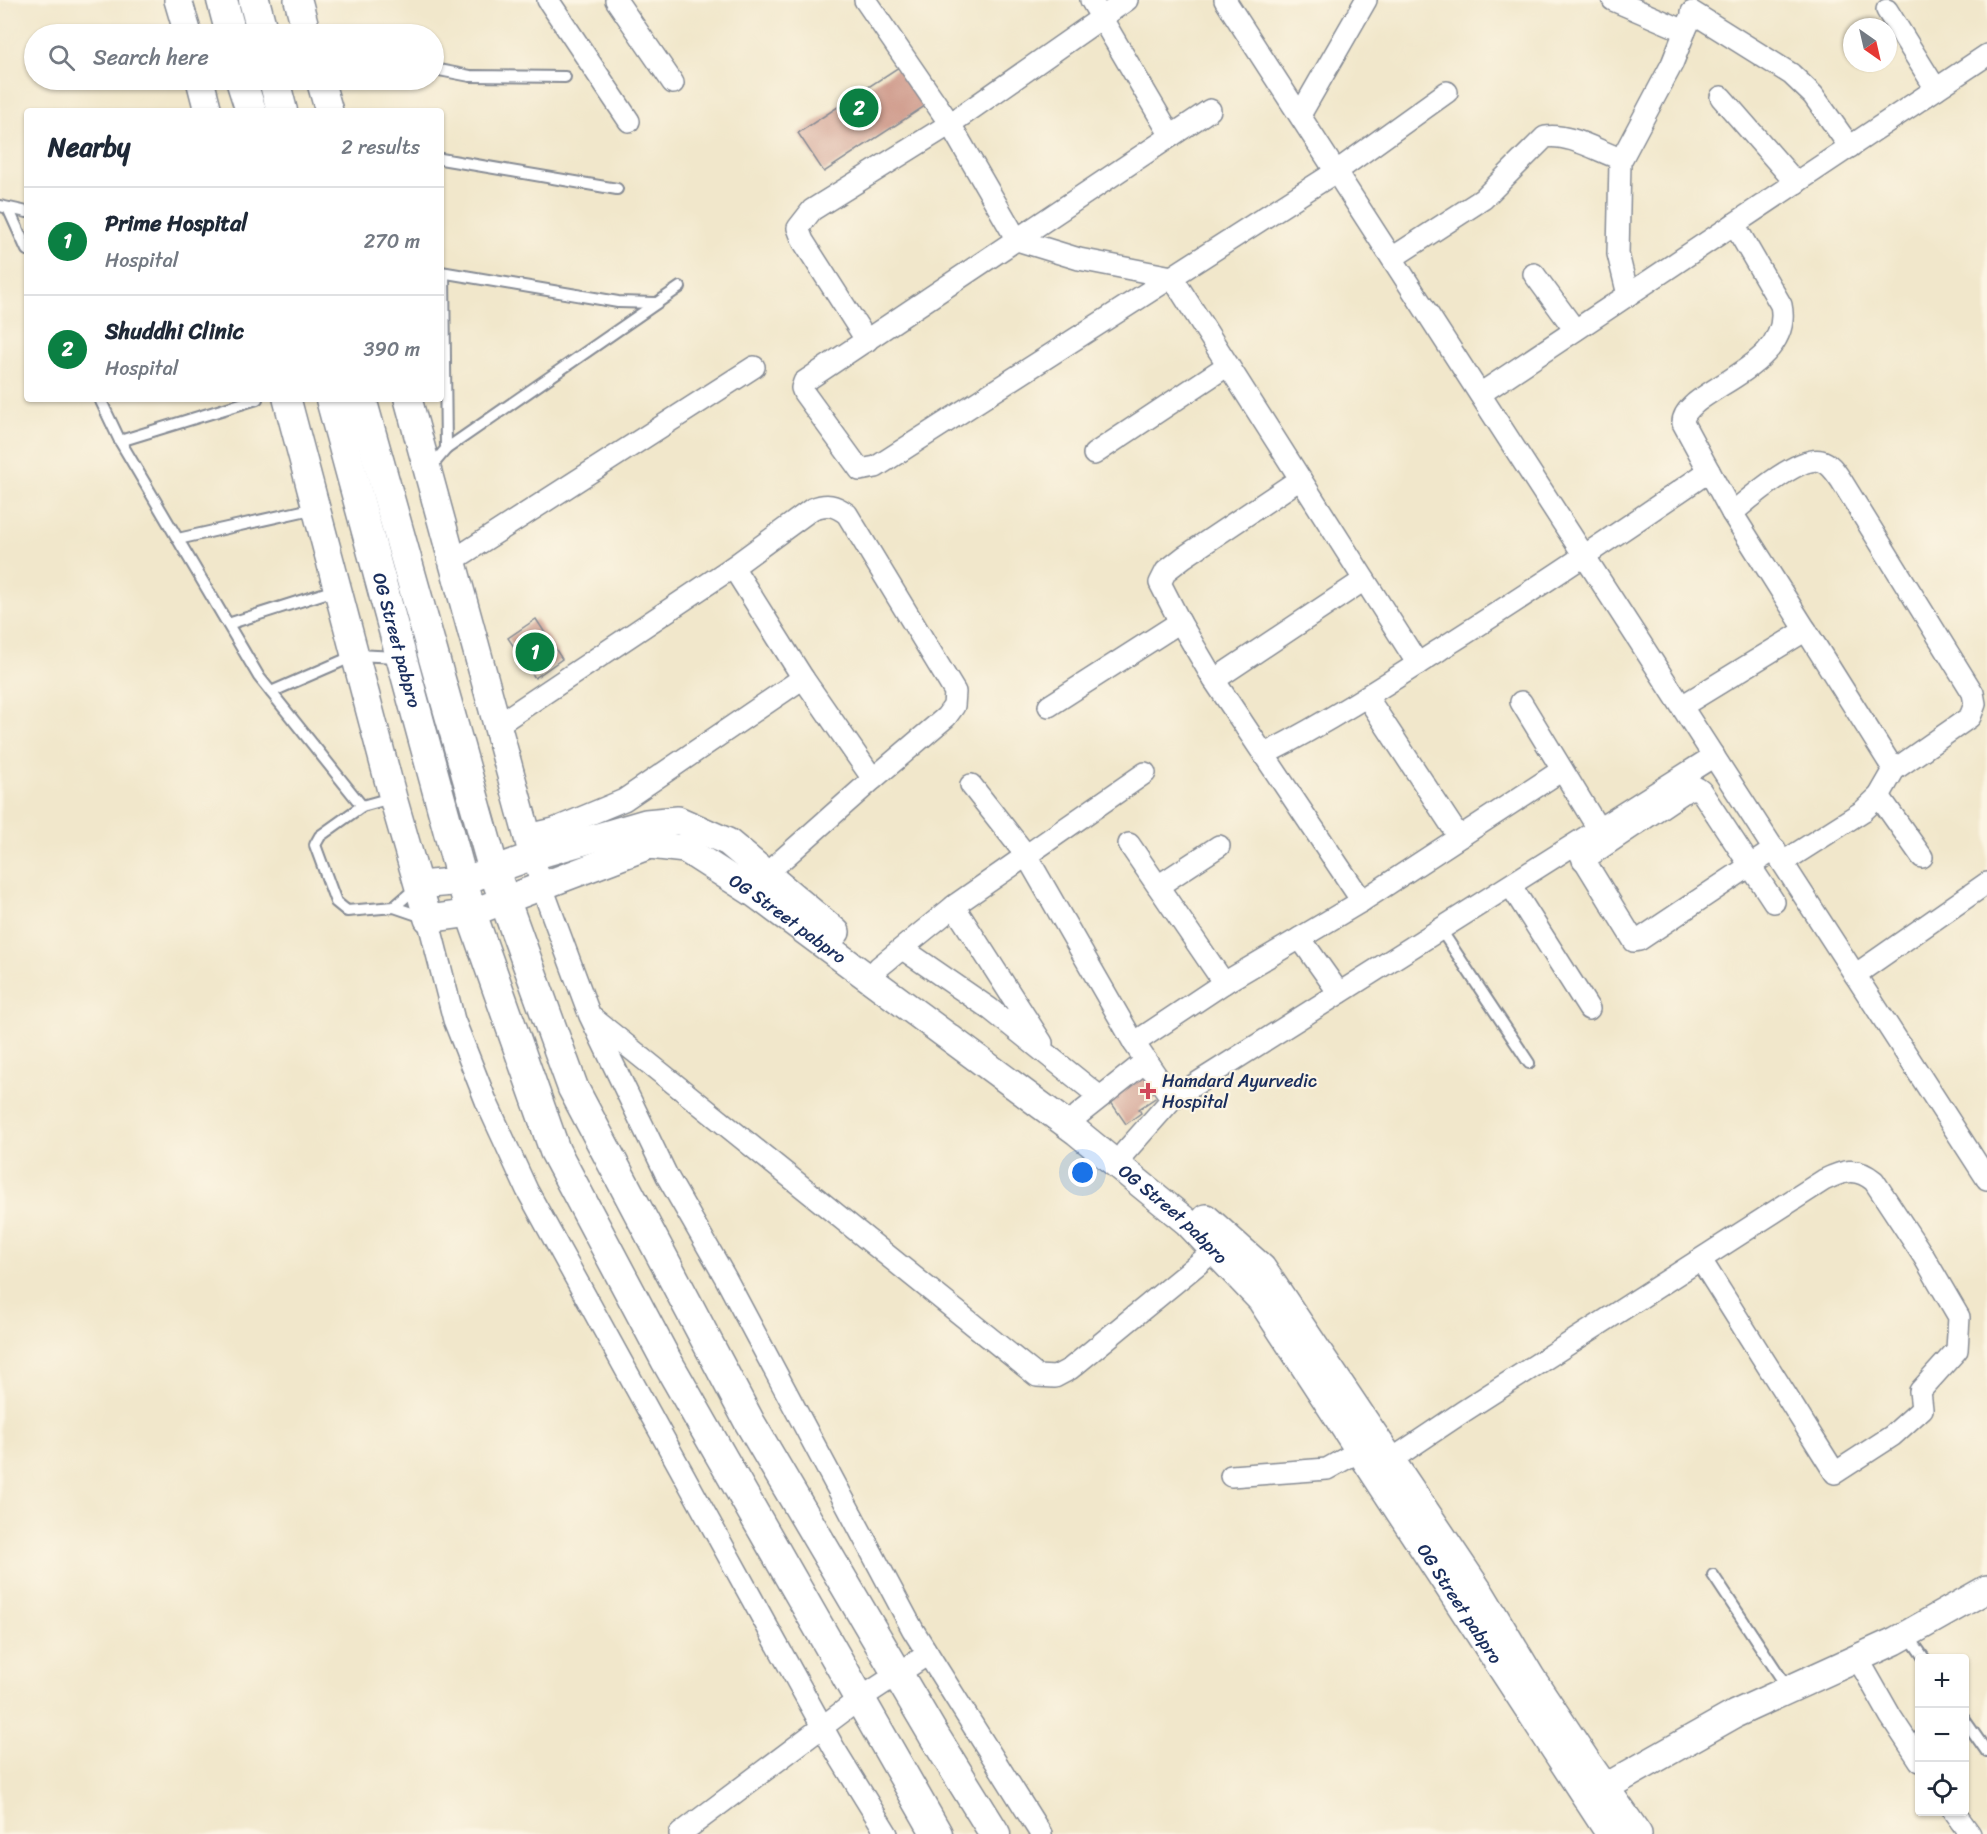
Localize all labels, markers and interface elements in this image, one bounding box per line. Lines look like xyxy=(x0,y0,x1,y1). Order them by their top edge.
north arrow xyxy=(1843,18,1897,72)
search box xyxy=(24,24,444,90)
text: Search here xyxy=(93,38,209,77)
icon: search xyxy=(45,41,78,74)
pin: 2 xyxy=(840,86,878,130)
text: Nearby xyxy=(48,124,130,170)
text: 2 results xyxy=(341,130,420,165)
text: Prime Hospital xyxy=(105,204,247,243)
text: 1 xyxy=(63,224,72,259)
text: 270 m xyxy=(364,224,420,259)
text: Hospital xyxy=(105,243,178,278)
text: Shuddhi Clinic xyxy=(105,312,244,351)
text: 2 xyxy=(62,332,73,367)
text: 390 m xyxy=(364,332,420,367)
text: Hospital xyxy=(105,351,178,386)
street label: OG Street pabpro xyxy=(363,569,430,711)
pin: 1 xyxy=(516,630,554,674)
street label: OG Street pabpro xyxy=(722,865,853,972)
place label: Hamdard Ayurvedic Hospital xyxy=(1162,1065,1317,1118)
marker: Hamdard Ayurvedic Hospital xyxy=(1139,1082,1157,1100)
street label: OG Street pabpro xyxy=(1111,1156,1236,1272)
your location xyxy=(1068,1158,1097,1187)
street label: OG Street pabpro xyxy=(1408,1537,1511,1671)
map controls xyxy=(1915,1654,1969,1816)
button: + xyxy=(1915,1654,1969,1708)
button: − xyxy=(1915,1708,1969,1762)
button: locate xyxy=(1915,1762,1969,1816)

